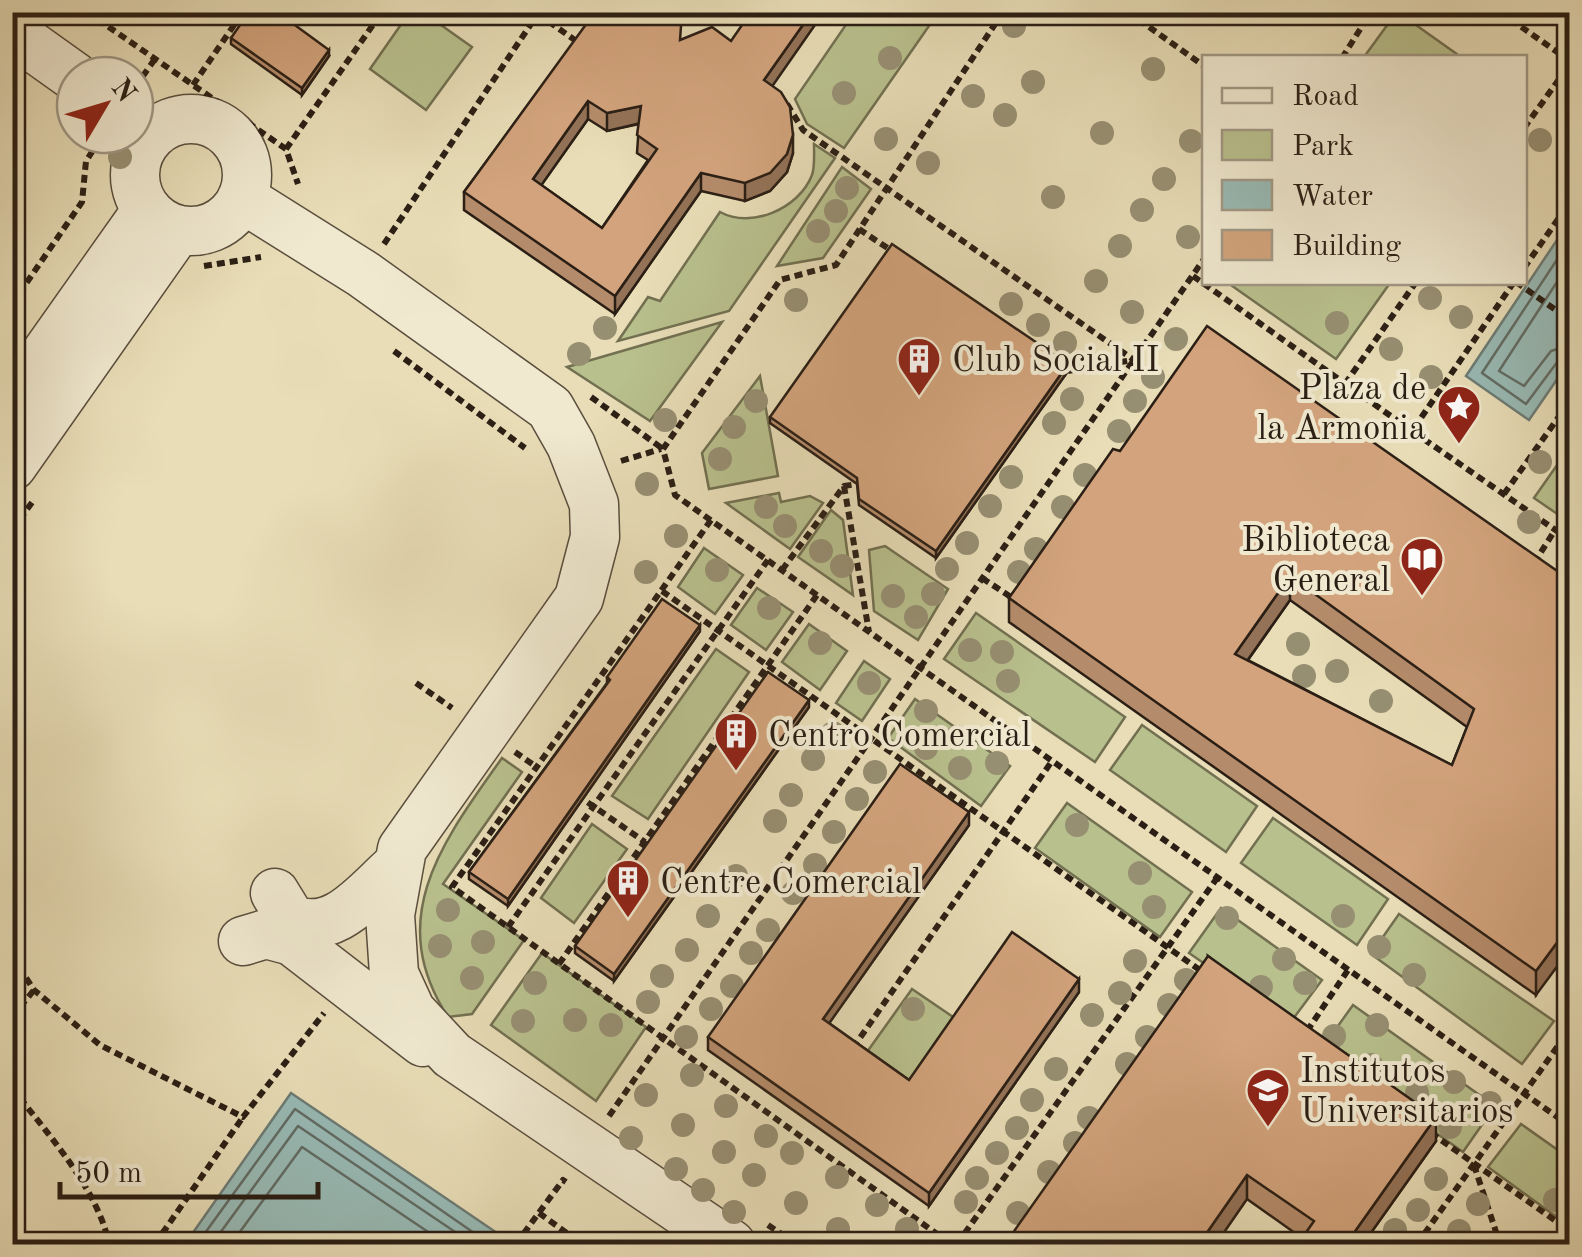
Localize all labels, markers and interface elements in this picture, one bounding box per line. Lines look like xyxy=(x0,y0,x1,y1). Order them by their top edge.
north arrow xyxy=(55,55,155,155)
legend xyxy=(1202,55,1527,285)
text: N xyxy=(105,74,140,109)
text: Road xyxy=(1292,82,1359,112)
text: Park xyxy=(1292,132,1354,162)
text: Water xyxy=(1292,182,1373,212)
text: Building xyxy=(1292,232,1401,262)
building icon: Club Social II xyxy=(896,336,942,397)
place label: Club Social II xyxy=(952,344,1159,379)
place label: Plaza de la Armonia xyxy=(1258,372,1426,447)
place icon: Plaza de la Armonia xyxy=(1436,384,1482,445)
place label: Biblioteca General xyxy=(1241,524,1390,599)
library icon: Biblioteca General xyxy=(1399,536,1445,597)
building icon: Centro Comercial xyxy=(713,711,759,772)
place label: Centro Comercial xyxy=(768,719,1031,754)
building icon: Centre Comercial xyxy=(605,858,651,919)
place label: Centre Comercial xyxy=(660,866,921,901)
place label: Institutos Universitarios xyxy=(1300,1055,1514,1130)
school or university icon: Institutos Universitarios xyxy=(1245,1067,1291,1128)
scale bar xyxy=(60,1137,318,1199)
text: 50 m xyxy=(75,1159,142,1189)

